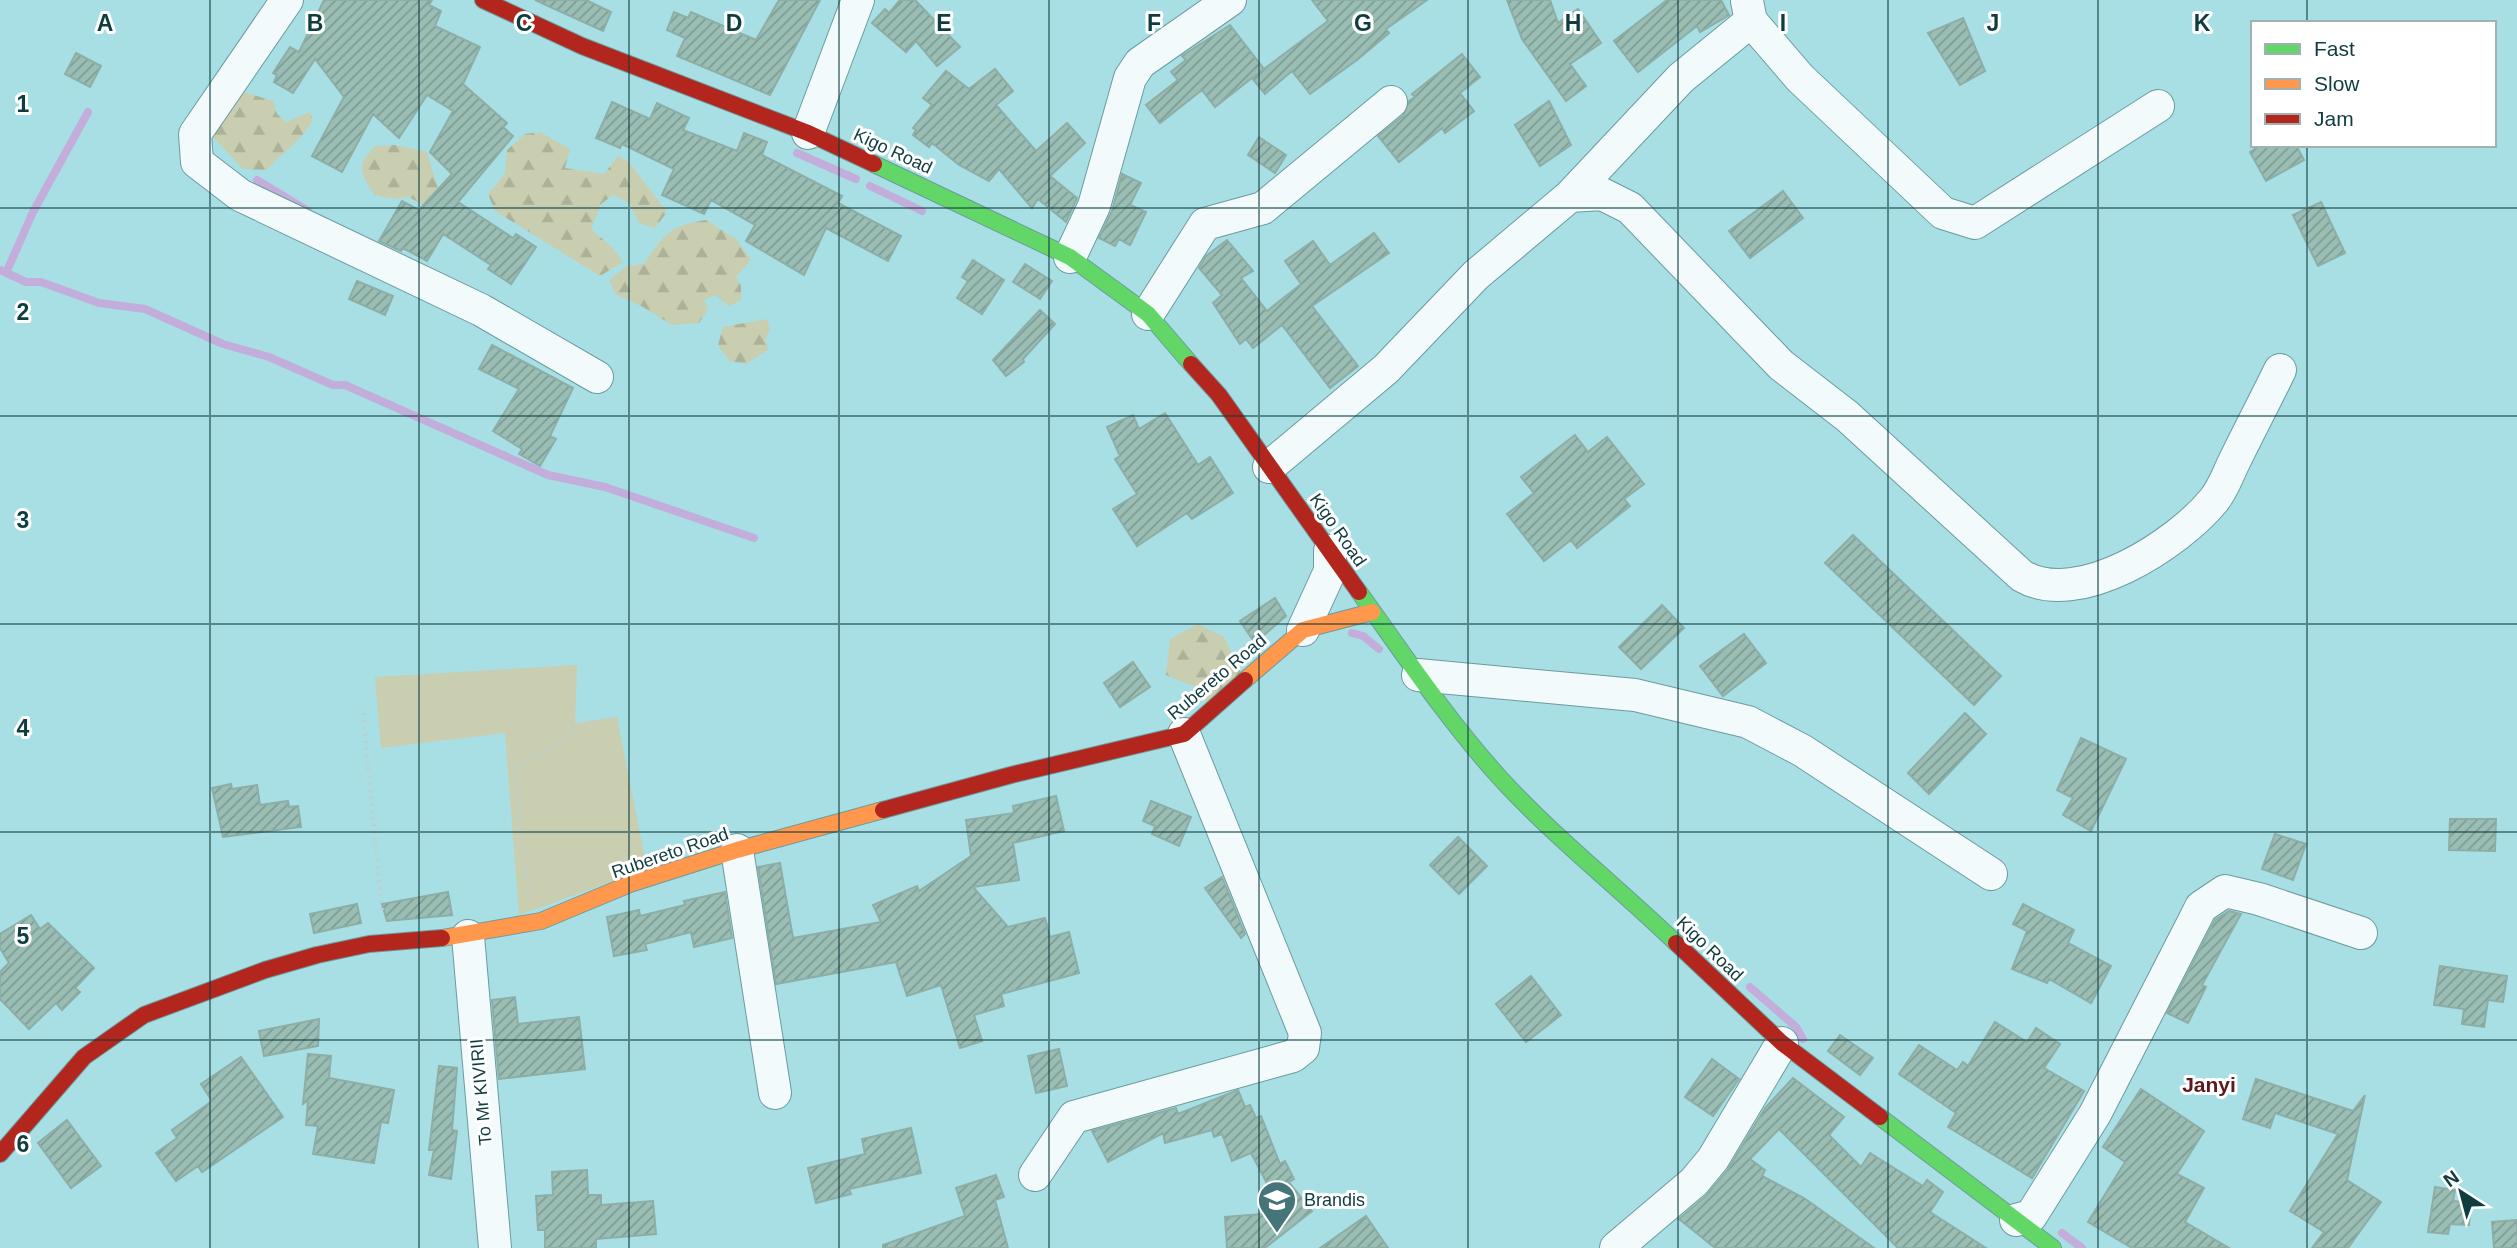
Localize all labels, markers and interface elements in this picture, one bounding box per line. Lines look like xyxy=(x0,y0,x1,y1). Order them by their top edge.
text: A xyxy=(97,10,113,36)
text: B xyxy=(307,10,323,36)
text: C xyxy=(516,10,532,36)
text: D xyxy=(726,10,742,36)
text: E xyxy=(936,10,952,36)
text: F xyxy=(1147,10,1161,36)
text: G xyxy=(1354,10,1372,36)
text: H xyxy=(1565,10,1581,36)
text: I xyxy=(1780,10,1786,36)
text: J xyxy=(1987,10,1999,36)
text: K xyxy=(2194,10,2211,36)
legend xyxy=(2251,21,2496,147)
text: Fast xyxy=(2314,37,2355,60)
text: Slow xyxy=(2314,72,2360,95)
text: 1 xyxy=(17,91,30,117)
text: Jam xyxy=(2314,107,2354,130)
street label: Kigo Road xyxy=(851,124,935,178)
text: 2 xyxy=(17,299,29,325)
street label: Kigo Road xyxy=(1306,490,1370,570)
text: 3 xyxy=(17,507,29,533)
street label: Rubereto Road xyxy=(1164,630,1270,724)
text: 4 xyxy=(17,715,30,741)
street label: Rubereto Road xyxy=(609,824,731,882)
street label: Kigo Road xyxy=(1673,913,1747,985)
text: 5 xyxy=(17,923,30,949)
street label: To Mr KIVIRII xyxy=(466,1038,496,1146)
district label: Janyi xyxy=(2182,1073,2236,1096)
text: 6 xyxy=(17,1131,29,1157)
north arrow xyxy=(2426,1157,2496,1227)
text: N xyxy=(2440,1166,2463,1191)
school or university icon: Brandis xyxy=(1256,1179,1298,1234)
place label: Brandis xyxy=(1304,1190,1365,1210)

